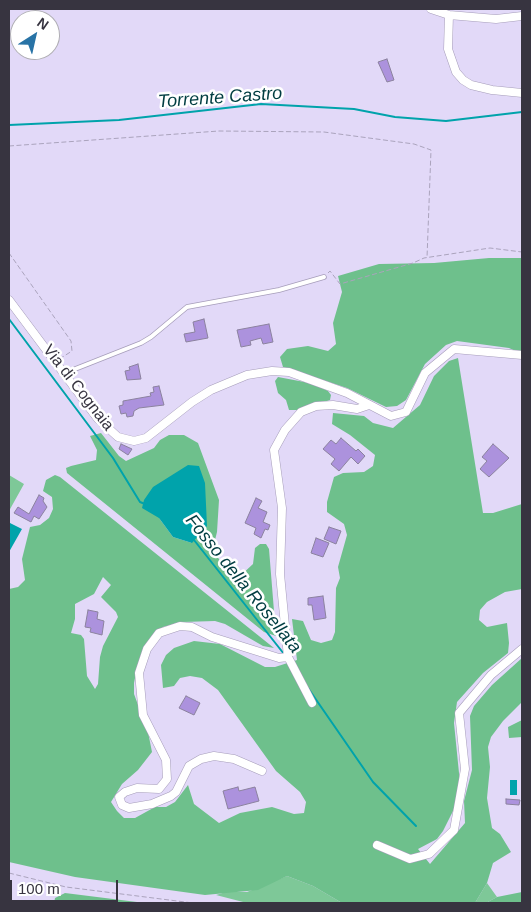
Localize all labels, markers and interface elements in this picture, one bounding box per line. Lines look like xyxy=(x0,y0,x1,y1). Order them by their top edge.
north arrow xyxy=(10,10,60,60)
text: N xyxy=(34,14,52,33)
water label: Torrente Castro xyxy=(157,83,283,113)
street label: Via di Cognaia xyxy=(38,341,118,435)
water label: Fosso della Rosellata xyxy=(180,510,306,658)
scale bar xyxy=(12,870,120,902)
text: 100 m xyxy=(18,880,60,897)

